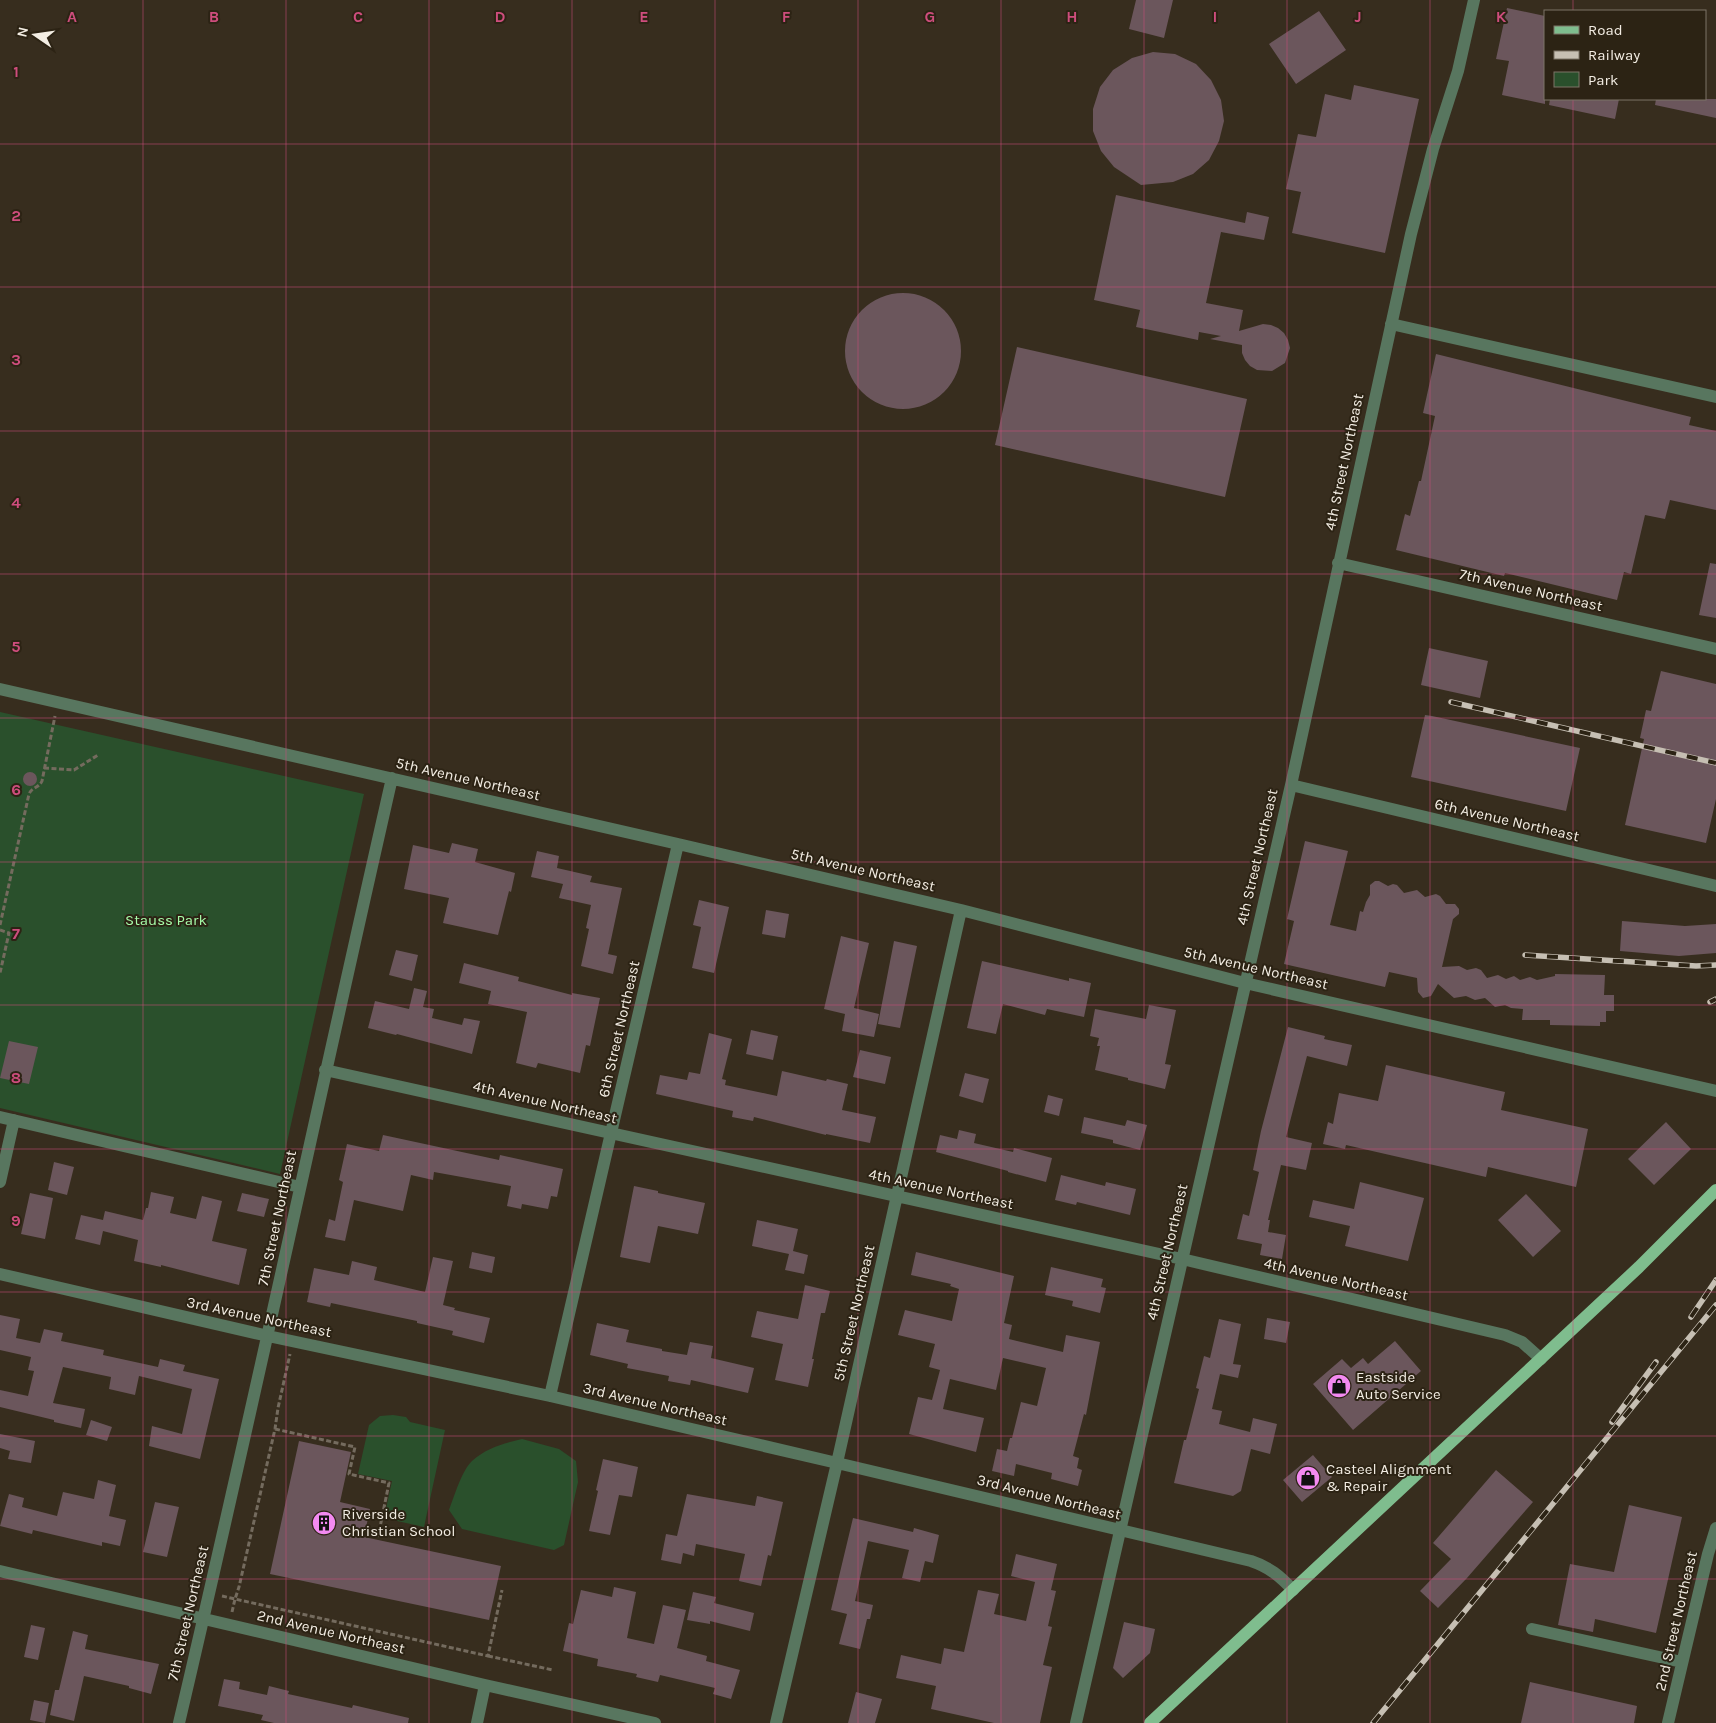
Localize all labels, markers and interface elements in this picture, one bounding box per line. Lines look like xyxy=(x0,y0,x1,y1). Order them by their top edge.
text: A xyxy=(67,7,77,26)
text: B xyxy=(209,7,219,26)
text: C xyxy=(353,7,363,26)
text: D xyxy=(495,7,506,26)
text: E xyxy=(639,7,649,26)
text: F xyxy=(782,7,791,26)
text: G xyxy=(925,7,935,26)
text: H xyxy=(1066,7,1078,26)
text: I xyxy=(1213,7,1217,26)
text: J xyxy=(1354,7,1362,26)
text: K xyxy=(1496,7,1507,26)
north arrow xyxy=(10,10,60,60)
legend xyxy=(1544,10,1706,100)
text: Road xyxy=(1588,21,1623,39)
text: N xyxy=(13,25,32,39)
text: Railway xyxy=(1588,46,1640,64)
text: 1 xyxy=(13,62,19,81)
text: Park xyxy=(1588,71,1618,89)
text: 2 xyxy=(11,206,21,225)
text: 3 xyxy=(11,350,21,369)
street label: 4th Street Northeast xyxy=(1321,392,1367,532)
text: 4 xyxy=(11,493,21,512)
street label: 7th Avenue Northeast xyxy=(1458,565,1605,615)
text: 5 xyxy=(11,637,21,656)
street label: 5th Avenue Northeast xyxy=(394,754,542,804)
text: 6 xyxy=(11,780,21,799)
street label: 4th Street Northeast xyxy=(1233,787,1282,927)
street label: 6th Avenue Northeast xyxy=(1433,795,1581,845)
street label: 5th Avenue Northeast xyxy=(789,845,937,895)
park label: Stauss Park xyxy=(125,911,207,929)
text: 7 xyxy=(12,924,20,943)
street label: 5th Avenue Northeast xyxy=(1182,943,1330,993)
street label: 6th Street Northeast xyxy=(595,959,644,1099)
text: 8 xyxy=(11,1068,21,1087)
street label: 4th Avenue Northeast xyxy=(471,1077,619,1127)
street label: 7th Street Northeast xyxy=(254,1148,300,1287)
street label: 4th Avenue Northeast xyxy=(867,1165,1015,1213)
street label: 4th Street Northeast xyxy=(1143,1182,1192,1322)
text: 9 xyxy=(11,1211,21,1230)
street label: 5th Street Northeast xyxy=(830,1243,879,1383)
street label: 4th Avenue Northeast xyxy=(1262,1254,1410,1304)
street label: 3rd Avenue Northeast xyxy=(185,1293,333,1341)
place label: Eastside Auto Service xyxy=(1356,1368,1441,1403)
shop icon: Eastside Auto Service xyxy=(1326,1373,1352,1399)
street label: 3rd Avenue Northeast xyxy=(581,1379,729,1429)
place label: Casteel Alignment & Repair xyxy=(1326,1460,1452,1495)
shop icon: Casteel Alignment & Repair xyxy=(1295,1465,1321,1491)
street label: 3rd Avenue Northeast xyxy=(975,1470,1123,1524)
place label: Riverside Christian School xyxy=(342,1505,455,1540)
building icon: Riverside Christian School xyxy=(311,1510,337,1536)
street label: 7th Street Northeast xyxy=(164,1543,212,1682)
street label: 2nd Street Northeast xyxy=(1651,1549,1701,1693)
street label: 2nd Avenue Northeast xyxy=(255,1606,407,1658)

